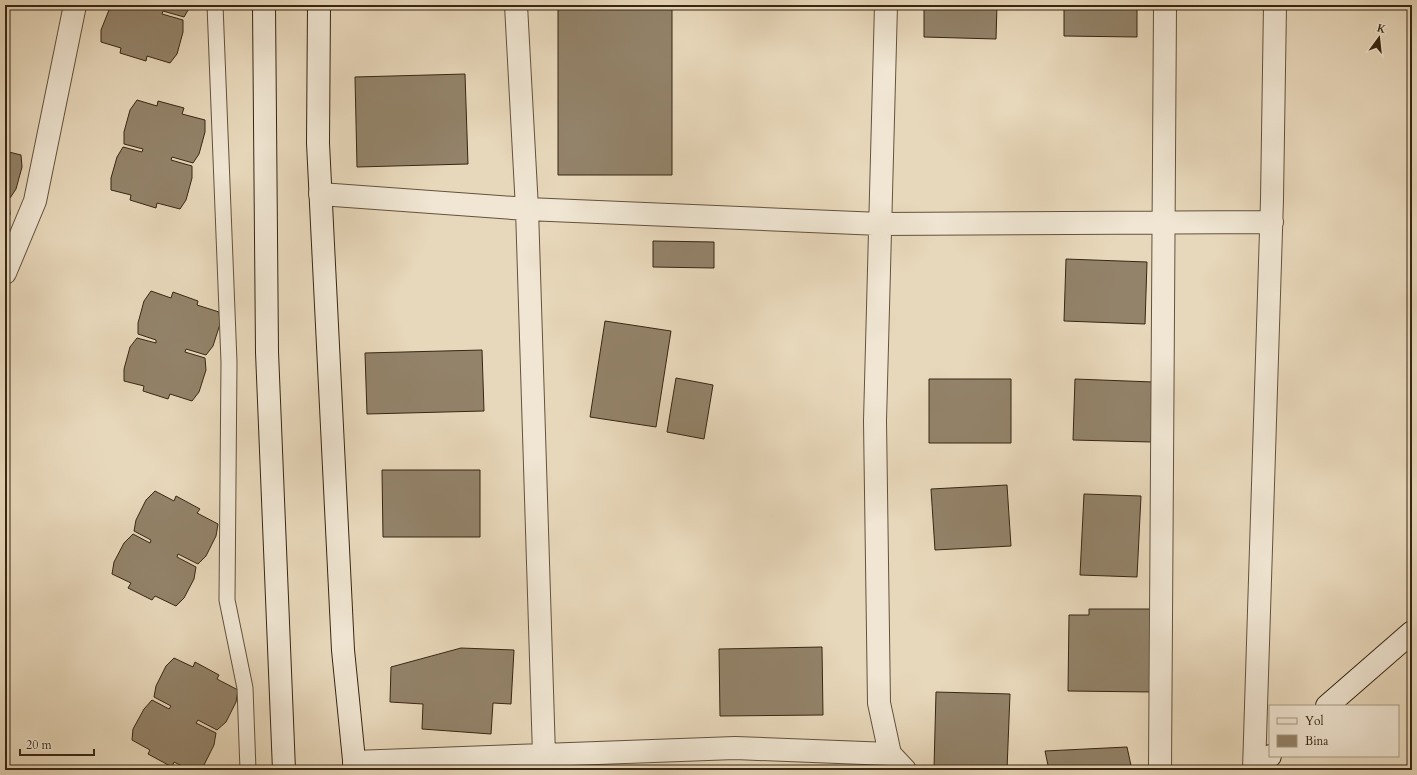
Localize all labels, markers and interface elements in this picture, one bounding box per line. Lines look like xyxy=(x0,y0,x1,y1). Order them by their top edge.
north arrow xyxy=(1359,18,1399,58)
text: K xyxy=(1375,20,1388,37)
legend xyxy=(1269,705,1399,757)
text: Yol xyxy=(1305,713,1324,729)
scale bar xyxy=(20,731,94,757)
text: Bina xyxy=(1305,733,1329,749)
text: 20 m xyxy=(26,737,53,753)

